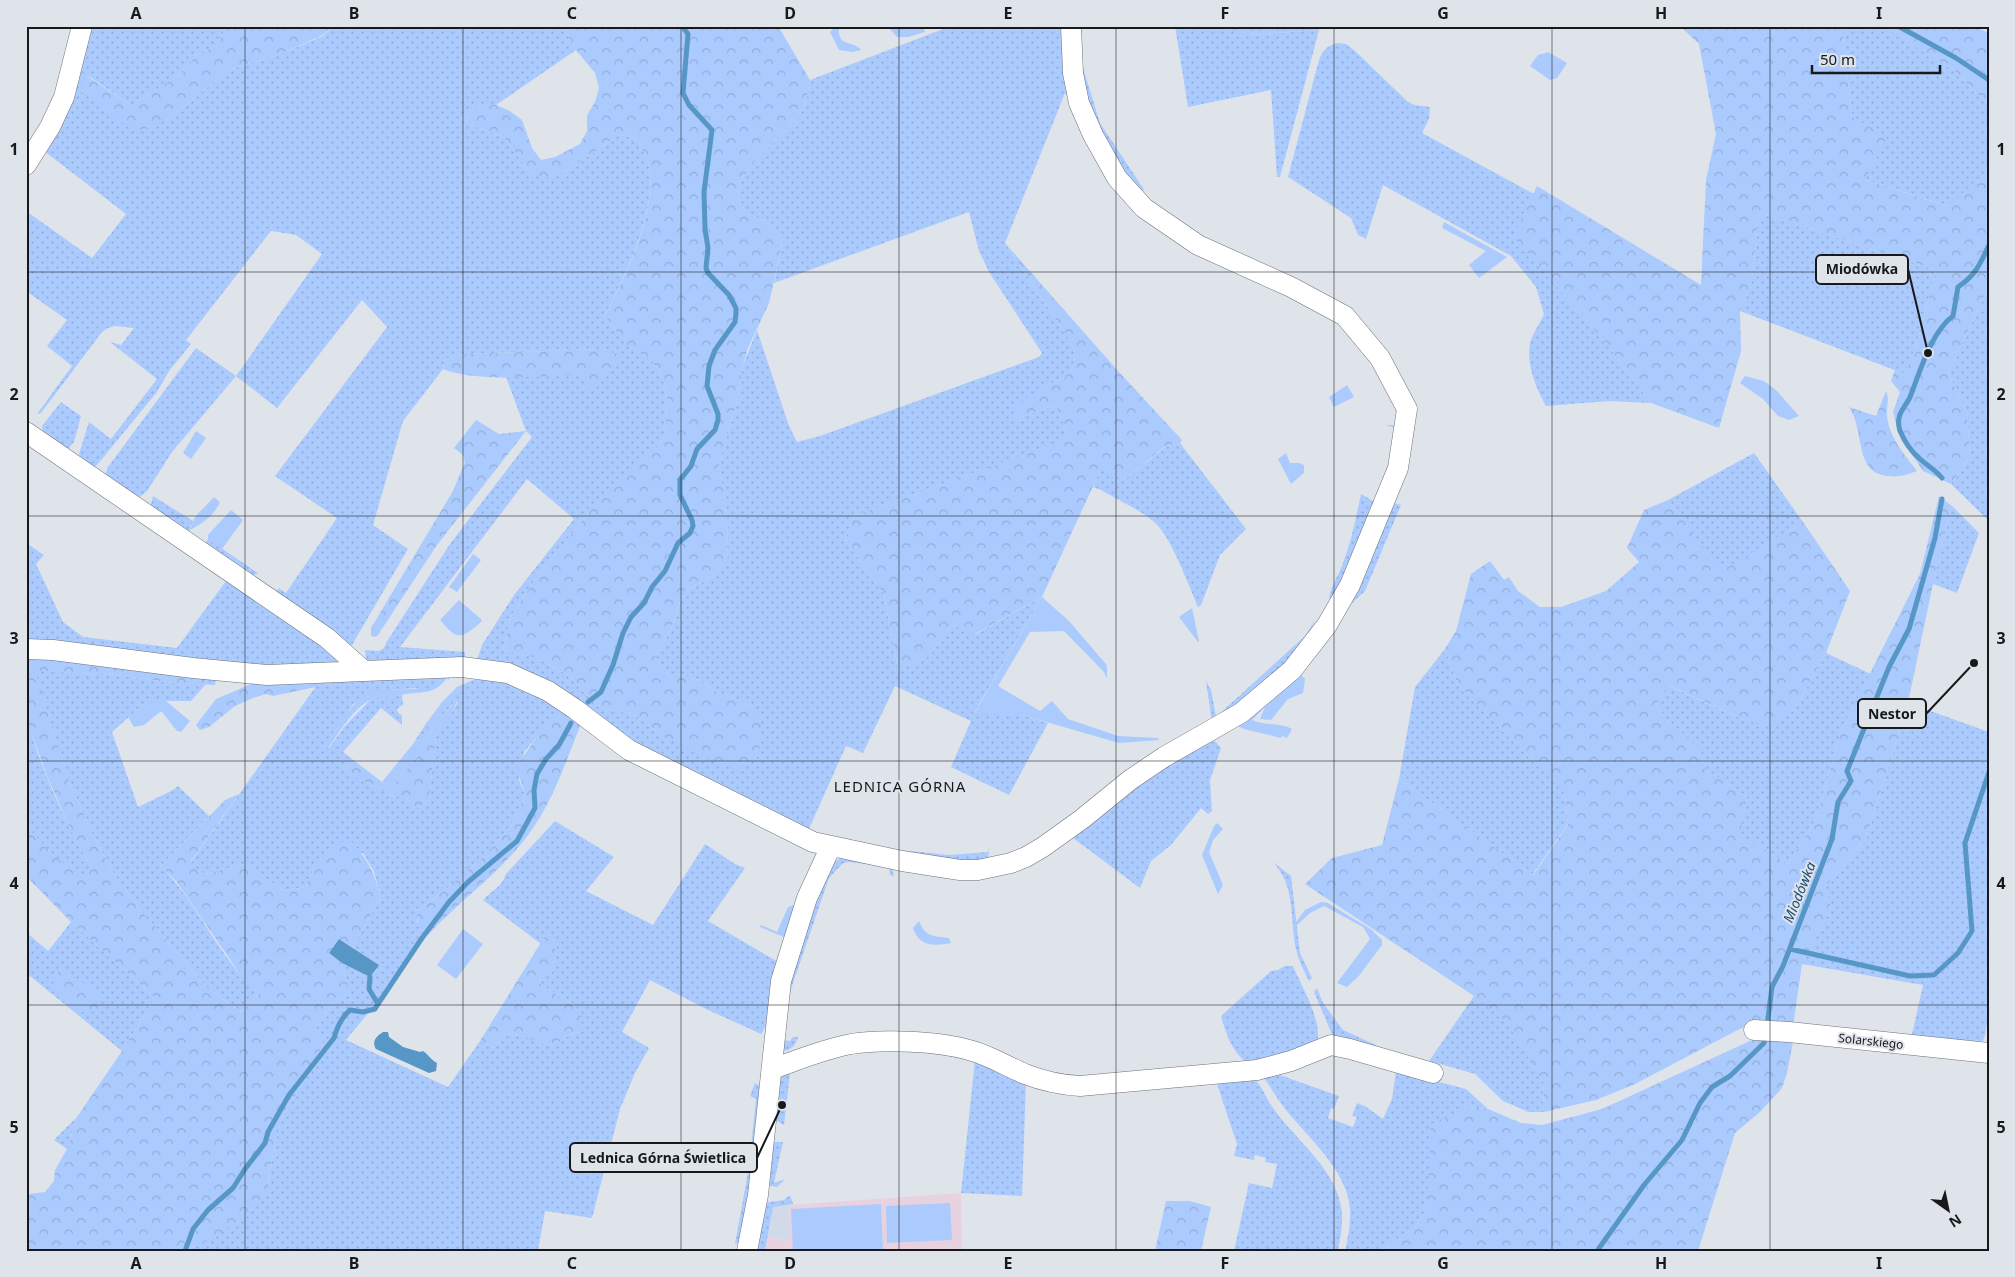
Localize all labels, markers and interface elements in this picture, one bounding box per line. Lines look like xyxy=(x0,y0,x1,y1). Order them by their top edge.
text: A xyxy=(130,2,142,24)
text: B xyxy=(349,2,359,24)
text: C xyxy=(567,2,577,24)
text: D xyxy=(784,2,796,24)
text: E xyxy=(1004,2,1013,24)
text: F xyxy=(1221,2,1229,24)
text: G xyxy=(1437,2,1449,24)
text: H xyxy=(1655,2,1667,24)
text: I xyxy=(1876,2,1882,24)
scale bar xyxy=(1812,42,1940,74)
text: 50 m xyxy=(1820,49,1855,69)
text: 1 xyxy=(9,138,19,160)
text: 1 xyxy=(1996,138,2006,160)
callout: Miodówka xyxy=(1816,255,1908,284)
text: Miodówka xyxy=(1826,259,1898,278)
text: 2 xyxy=(9,383,19,405)
text: 2 xyxy=(1996,383,2006,405)
text: 3 xyxy=(9,627,19,649)
text: 3 xyxy=(1996,627,2006,649)
callout: Nestor xyxy=(1858,699,1926,728)
text: Nestor xyxy=(1868,704,1917,723)
district label: LEDNICA GÓRNA xyxy=(834,776,966,796)
water label: Miodówka xyxy=(1778,859,1820,925)
text: 4 xyxy=(9,872,19,894)
text: 4 xyxy=(1996,872,2006,894)
street label: Solarskiego xyxy=(1838,1029,1904,1053)
text: 5 xyxy=(9,1116,19,1138)
text: 5 xyxy=(1996,1116,2006,1138)
callout: Lednica Górna Świetlica xyxy=(570,1143,757,1172)
text: Lednica Górna Świetlica xyxy=(580,1148,746,1167)
north arrow xyxy=(1922,1184,1972,1234)
text: N xyxy=(1945,1210,1965,1232)
text: A xyxy=(130,1252,142,1274)
text: B xyxy=(349,1252,359,1274)
text: C xyxy=(567,1252,577,1274)
text: D xyxy=(784,1252,796,1274)
text: E xyxy=(1004,1252,1013,1274)
text: F xyxy=(1221,1252,1229,1274)
text: G xyxy=(1437,1252,1449,1274)
text: H xyxy=(1655,1252,1667,1274)
text: I xyxy=(1876,1252,1882,1274)

